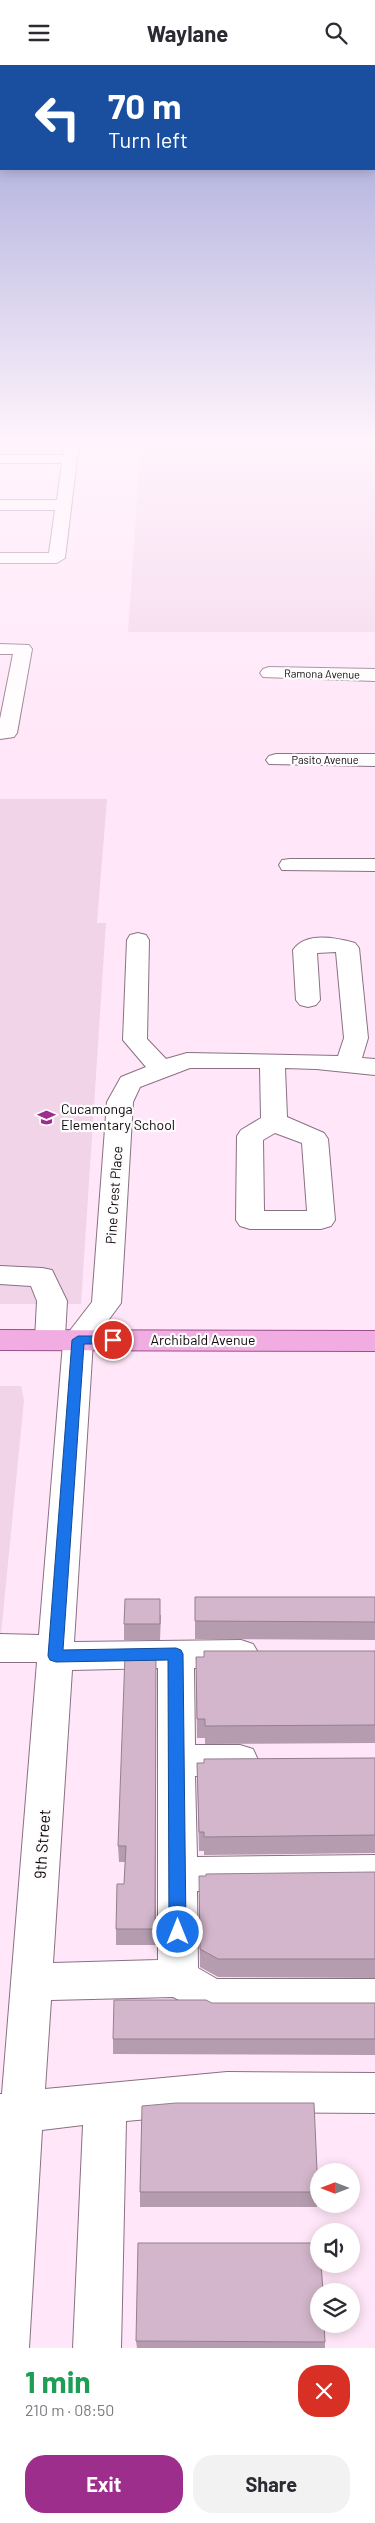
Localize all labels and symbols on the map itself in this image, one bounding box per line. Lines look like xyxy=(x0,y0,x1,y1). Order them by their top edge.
street label: Ramona Avenue xyxy=(284,666,360,681)
street label: Pasito Avenue xyxy=(291,753,359,766)
place label: Cucamonga Elementary School xyxy=(61,1100,175,1133)
school or university icon: Cucamonga Elementary School xyxy=(37,1107,57,1127)
street label: Pine Crest Place xyxy=(102,1145,125,1245)
pin xyxy=(92,1319,134,1361)
street label: Archibald Avenue xyxy=(151,1331,255,1348)
street label: 9th Street xyxy=(30,1809,53,1879)
position arrow xyxy=(151,1905,203,1957)
north arrow xyxy=(310,2163,360,2213)

